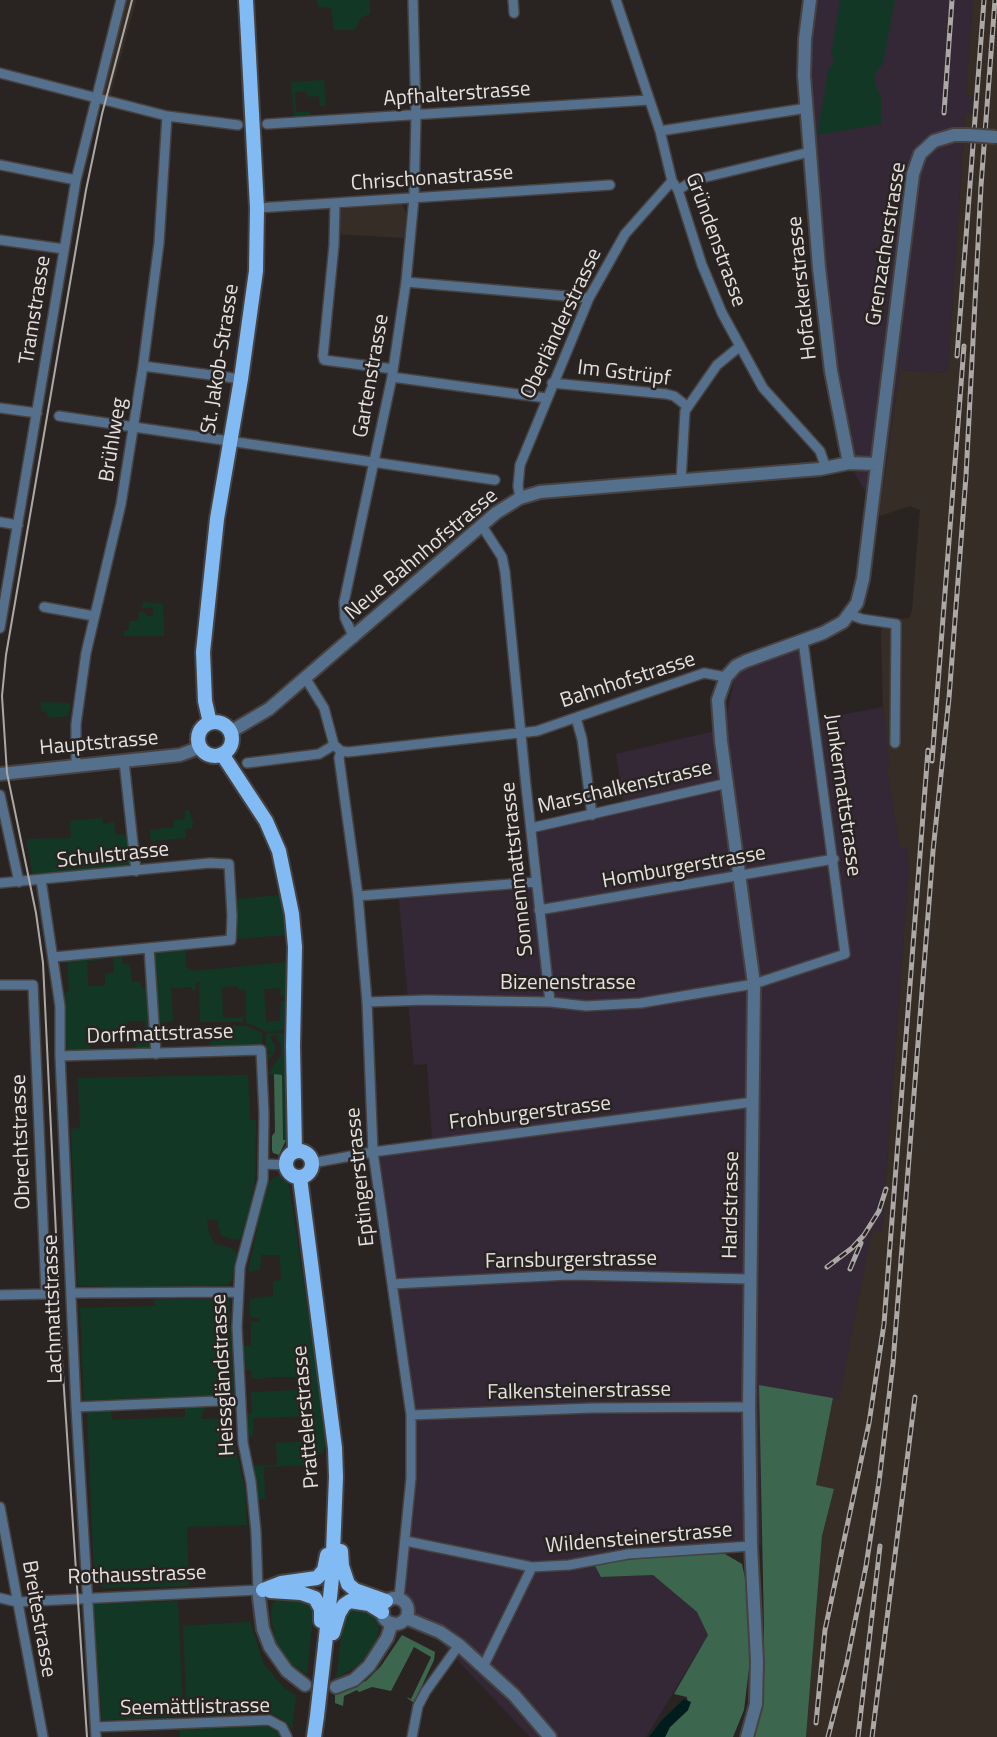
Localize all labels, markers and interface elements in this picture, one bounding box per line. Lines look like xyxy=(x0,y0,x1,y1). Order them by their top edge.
street label: Apfhalterstrasse xyxy=(383,77,531,113)
street label: Grenzacherstrasse xyxy=(862,160,912,328)
street label: Chrischonastrasse xyxy=(350,161,514,197)
street label: Gründenstrasse xyxy=(679,170,751,310)
street label: Hofackerstrasse xyxy=(783,215,823,361)
street label: Oberländerstrasse xyxy=(516,245,608,403)
street label: Tramstrasse xyxy=(15,254,57,366)
street label: St. Jakob-Strasse xyxy=(197,282,245,436)
street label: Gartenstrasse xyxy=(349,312,395,440)
street label: Im Gstrüpf xyxy=(576,356,672,392)
street label: Brühlweg xyxy=(95,396,133,484)
street label: Neue Bahnhofstrasse xyxy=(341,484,503,626)
street label: Bahnhofstrasse xyxy=(557,647,699,715)
street label: Junkermattstrasse xyxy=(818,712,866,878)
street label: Hauptstrasse xyxy=(38,726,160,762)
street label: Marschalkenstrasse xyxy=(536,756,714,820)
street label: Sonnenmattstrasse xyxy=(496,781,540,957)
street label: Schulstrasse xyxy=(56,838,170,874)
street label: Homburgerstrasse xyxy=(600,841,768,895)
street label: Bizenenstrasse xyxy=(500,971,636,997)
street label: Dorfmattstrasse xyxy=(86,1020,234,1050)
street label: Obrechtstrasse xyxy=(7,1074,37,1210)
street label: Frohburgerstrasse xyxy=(448,1092,612,1136)
street label: Eptingerstrasse xyxy=(341,1106,381,1248)
street label: Hardstrasse xyxy=(718,1151,746,1259)
street label: Lachmattstrasse xyxy=(39,1234,69,1384)
street label: Farnsburgerstrasse xyxy=(485,1247,657,1275)
street label: Heissgländstrasse xyxy=(207,1293,241,1457)
street label: Prattelerstrasse xyxy=(288,1344,326,1490)
street label: Falkensteinerstrasse xyxy=(487,1378,671,1406)
street label: Wildensteinerstrasse xyxy=(544,1518,734,1560)
street label: Breitestrasse xyxy=(15,1559,61,1679)
street label: Rothausstrasse xyxy=(67,1561,207,1591)
street label: Seemättlistrasse xyxy=(120,1694,270,1722)

